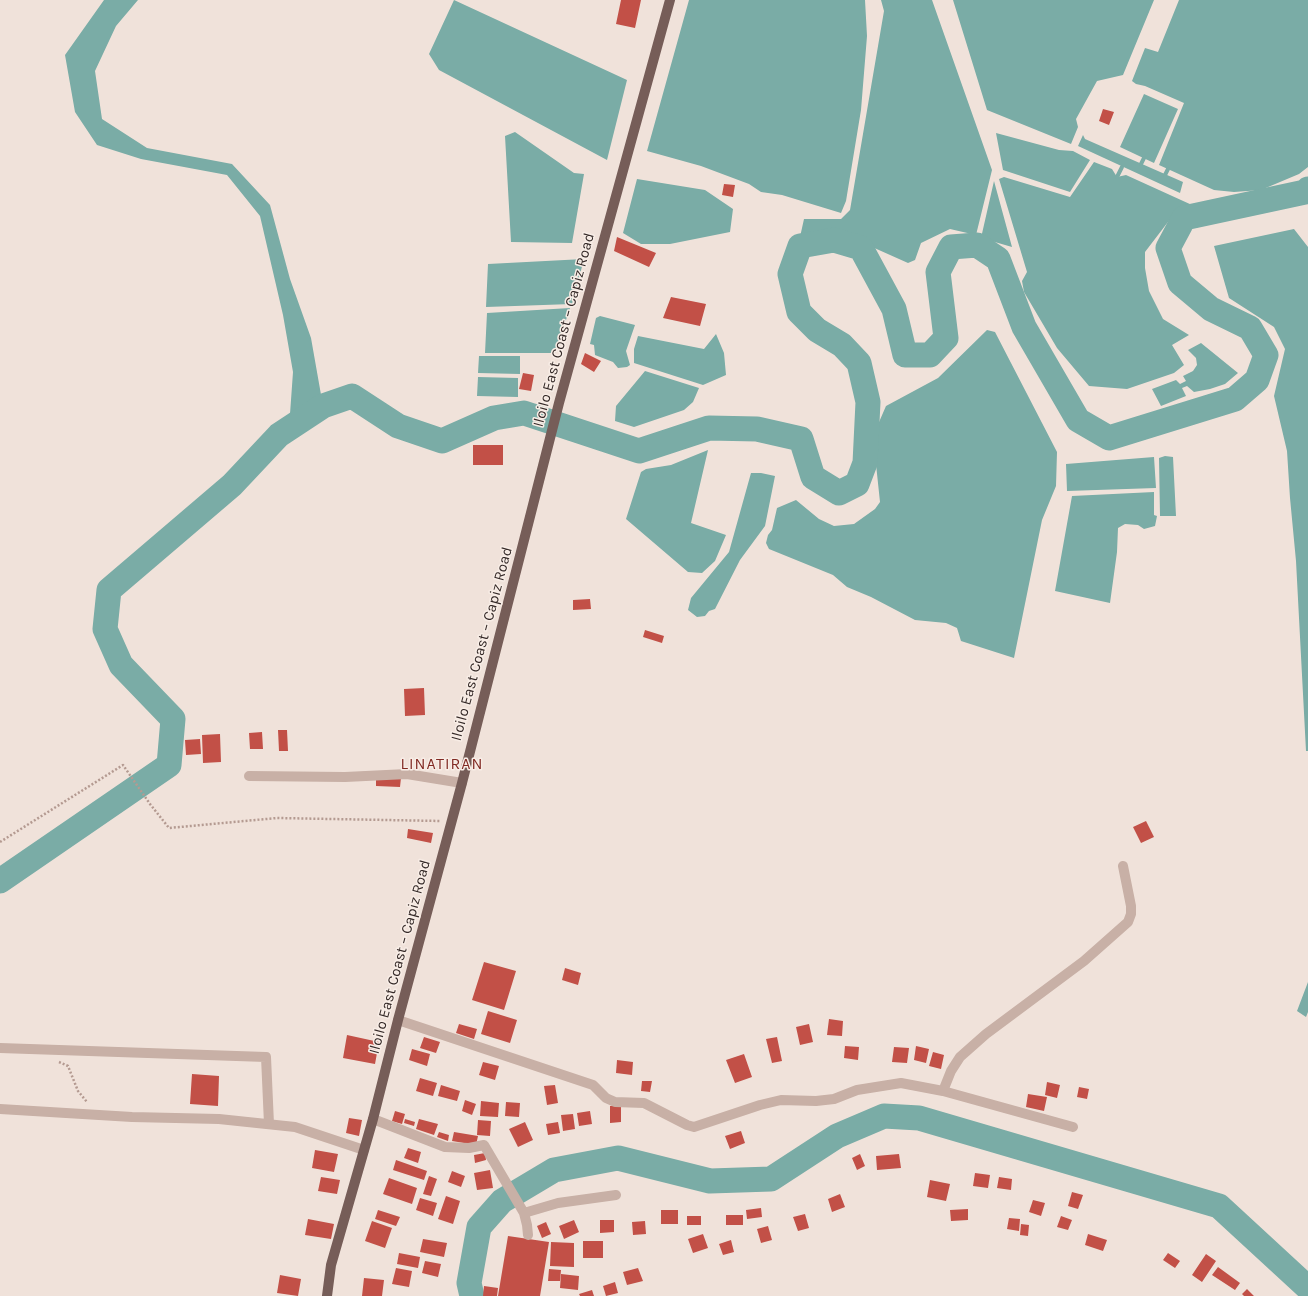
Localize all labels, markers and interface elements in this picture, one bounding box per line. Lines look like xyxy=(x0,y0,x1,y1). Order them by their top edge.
street label: Iloilo East Coast – Capiz Road xyxy=(529,231,599,429)
street label: Iloilo East Coast – Capiz Road xyxy=(447,545,517,743)
district label: LINATIRAN xyxy=(401,754,483,774)
street label: Iloilo East Coast – Capiz Road xyxy=(365,858,435,1056)

